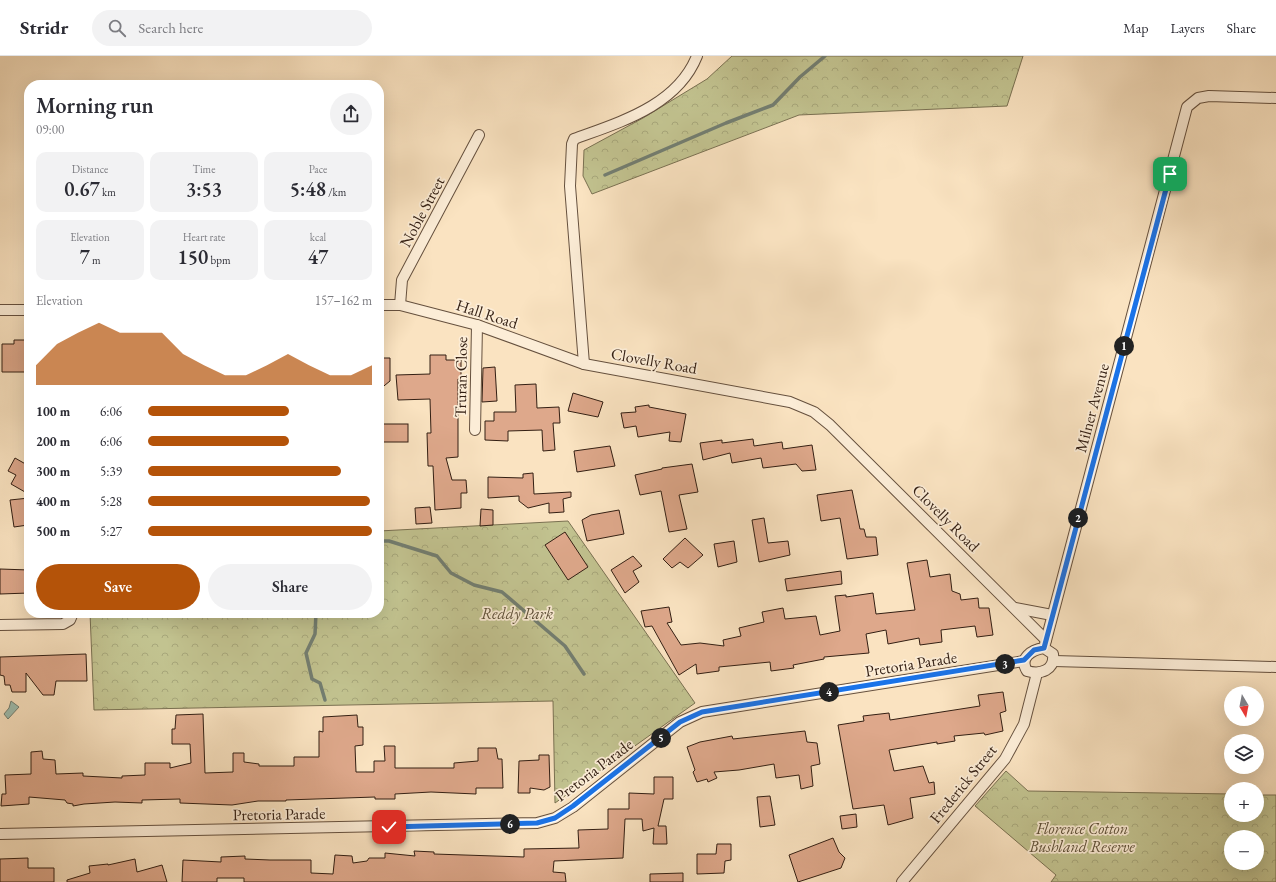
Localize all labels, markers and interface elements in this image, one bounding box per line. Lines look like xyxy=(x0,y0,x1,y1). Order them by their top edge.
search box xyxy=(92,10,372,46)
text: Stridr xyxy=(20,15,68,40)
icon: search xyxy=(106,17,128,39)
text: Search here xyxy=(138,18,203,37)
text: Map xyxy=(1123,19,1148,37)
text: Layers xyxy=(1170,19,1205,37)
text: Share xyxy=(1227,19,1256,37)
text: Morning run xyxy=(36,91,154,120)
button: share xyxy=(330,93,372,135)
text: 09:00 xyxy=(36,121,64,138)
pin xyxy=(1153,157,1187,191)
text: Distance xyxy=(72,162,108,176)
text: Time xyxy=(193,162,215,176)
text: Pace xyxy=(309,162,327,176)
icon: arrive xyxy=(1159,163,1181,185)
street label: Noble Street xyxy=(395,173,449,251)
text: 0.67 xyxy=(64,176,100,202)
text: 3:53 xyxy=(186,176,222,202)
text: 5:48 xyxy=(290,176,326,202)
text: km xyxy=(100,185,116,199)
text: /km xyxy=(326,185,346,199)
text: Elevation xyxy=(70,230,110,244)
text: Heart rate xyxy=(183,230,225,244)
text: kcal xyxy=(310,230,326,244)
text: 7 xyxy=(79,244,90,270)
text: 150 xyxy=(178,244,208,270)
text: 47 xyxy=(308,244,328,270)
text: m xyxy=(90,253,101,267)
text: bpm xyxy=(208,253,230,267)
text: Elevation xyxy=(36,292,83,309)
text: 157–162 m xyxy=(315,292,372,309)
street label: Hall Road xyxy=(453,294,521,334)
street label: Truran Close xyxy=(450,336,472,418)
pin: 1 xyxy=(1114,336,1134,356)
text: 1 xyxy=(1121,339,1127,353)
street label: Clovelly Road xyxy=(609,343,700,379)
street label: Milner Avenue xyxy=(1070,361,1114,455)
text: 100 m xyxy=(36,403,70,420)
text: 6:06 xyxy=(100,403,122,420)
text: 200 m xyxy=(36,433,70,450)
text: 6:06 xyxy=(100,433,122,450)
text: 300 m xyxy=(36,463,70,480)
text: 5:39 xyxy=(100,463,122,480)
street label: Clovelly Road xyxy=(908,480,985,557)
text: 400 m xyxy=(36,493,70,510)
text: 5:28 xyxy=(100,493,122,510)
pin: 2 xyxy=(1068,508,1088,528)
text: 2 xyxy=(1075,511,1081,525)
text: 500 m xyxy=(36,523,70,540)
text: 5:27 xyxy=(100,523,122,540)
button: Save xyxy=(36,564,200,610)
button: Share xyxy=(208,564,372,610)
park label: Reddy Park xyxy=(481,603,554,624)
street label: Pretoria Parade xyxy=(864,646,958,682)
pin: 3 xyxy=(995,654,1015,674)
text: 3 xyxy=(1002,657,1008,671)
pin: 4 xyxy=(819,682,839,702)
text: 4 xyxy=(826,685,832,699)
north arrow xyxy=(1224,686,1264,726)
map controls xyxy=(1224,686,1264,870)
pin: 5 xyxy=(651,728,671,748)
text: 5 xyxy=(658,731,664,745)
street label: Pretoria Parade xyxy=(551,734,637,806)
button: layers xyxy=(1224,734,1264,774)
street label: Frederick Street xyxy=(925,740,1001,828)
button: + xyxy=(1224,782,1264,822)
street label: Pretoria Parade xyxy=(232,803,326,825)
pin xyxy=(372,810,406,844)
pin: 6 xyxy=(500,814,520,834)
icon: check xyxy=(378,816,400,838)
text: 6 xyxy=(507,817,513,831)
park label: Florence Cotton Bushland Reserve xyxy=(1028,818,1135,857)
button: − xyxy=(1224,830,1264,870)

